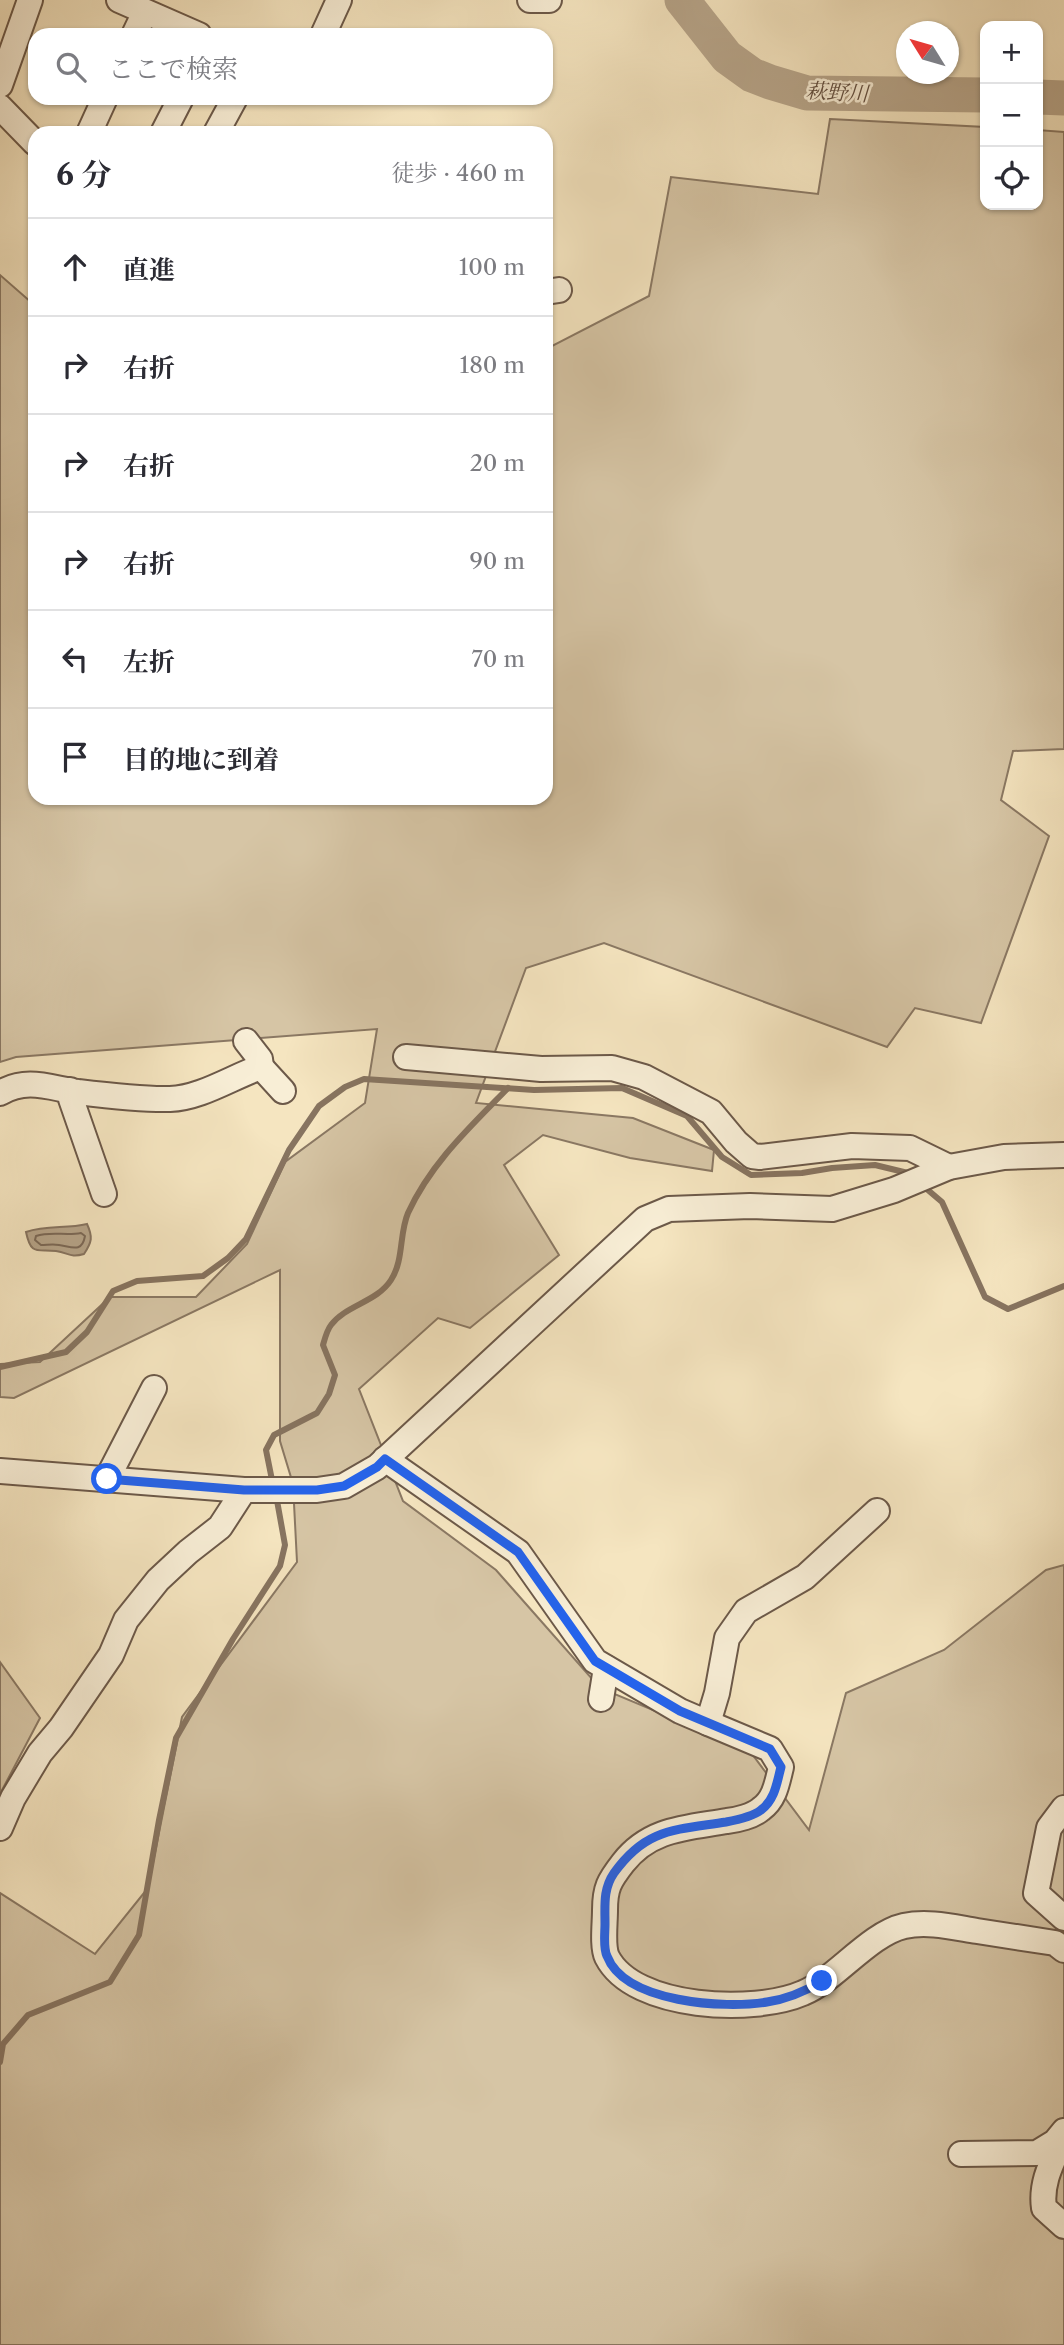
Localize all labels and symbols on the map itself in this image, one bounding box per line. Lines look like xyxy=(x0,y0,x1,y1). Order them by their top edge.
north arrow xyxy=(896,21,959,84)
water label: 萩野川 xyxy=(805,78,871,106)
route start xyxy=(91,1463,122,1494)
route end xyxy=(806,1965,837,1996)

